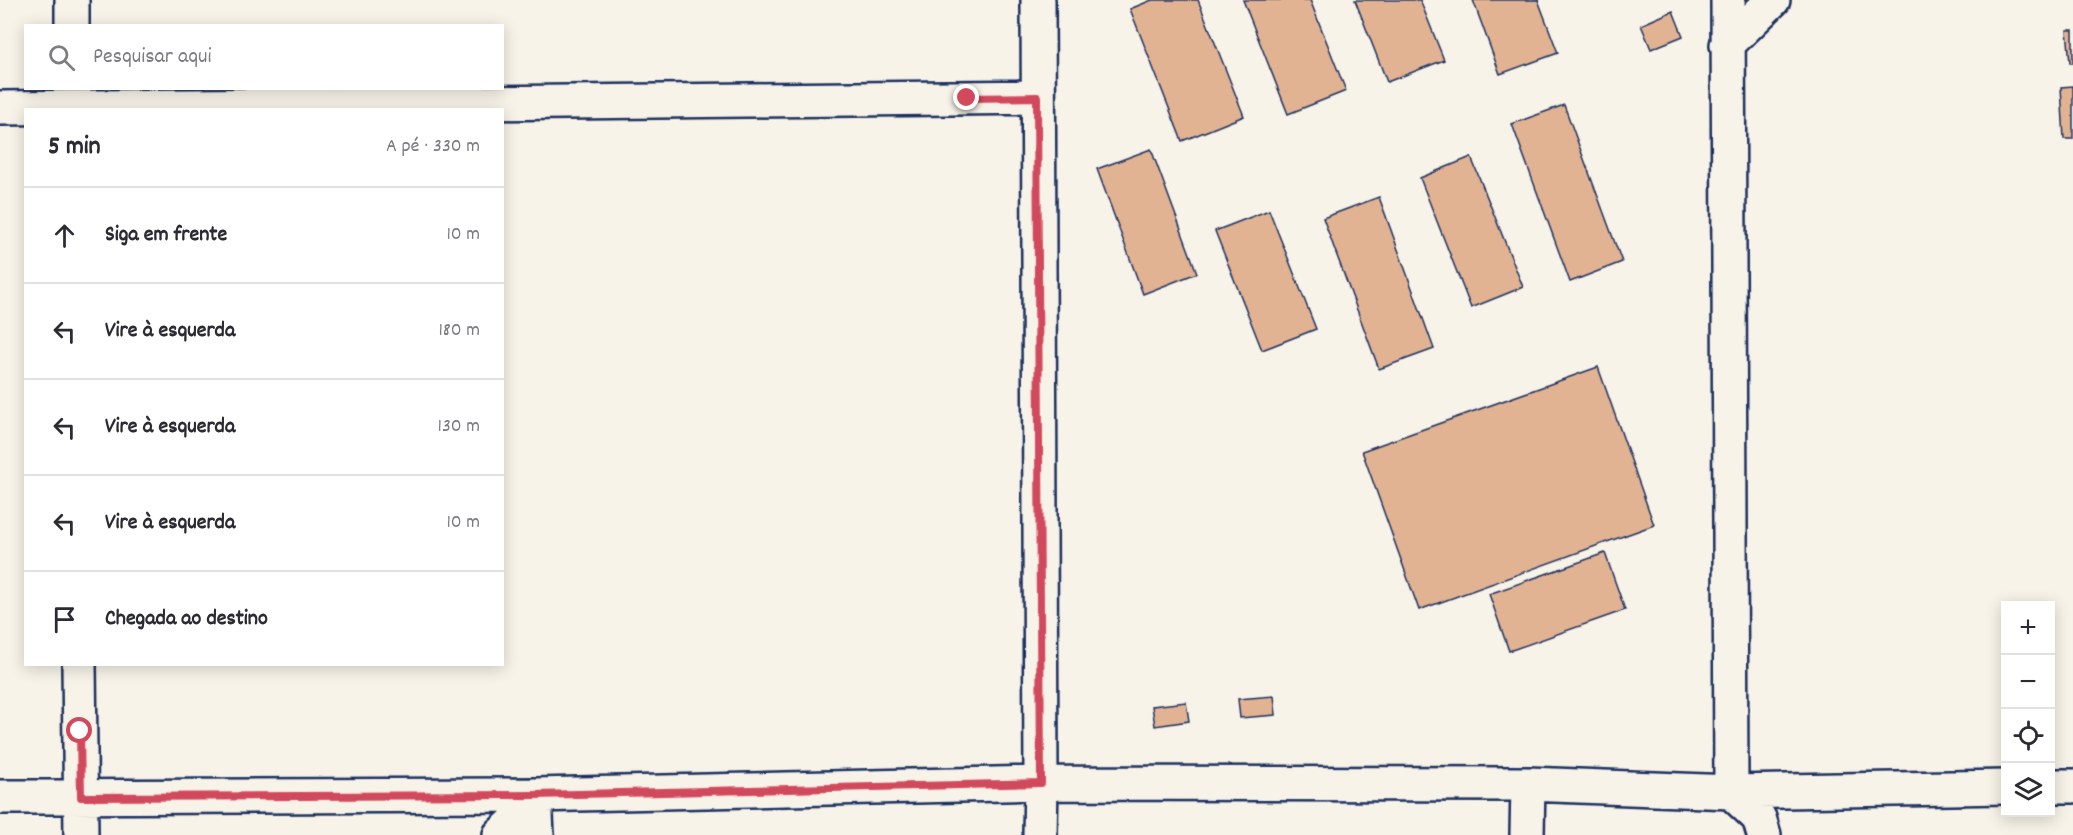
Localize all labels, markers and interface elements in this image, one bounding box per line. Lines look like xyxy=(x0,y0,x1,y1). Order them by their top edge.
search box xyxy=(24,24,504,90)
icon: search xyxy=(45,41,78,74)
text: Pesquisar aqui xyxy=(93,42,212,73)
route end xyxy=(953,84,979,110)
text: 5 min xyxy=(48,129,101,166)
text: A pé · 330 m xyxy=(386,133,480,161)
icon: ahead xyxy=(48,219,81,252)
text: Siga em frente xyxy=(105,220,227,251)
text: 10 m xyxy=(446,221,480,249)
icon: left xyxy=(48,315,81,348)
text: Vire à esquerda xyxy=(105,316,235,347)
text: 180 m xyxy=(438,317,480,345)
icon: left xyxy=(48,411,81,444)
text: Vire à esquerda xyxy=(105,412,235,443)
text: 130 m xyxy=(438,413,480,441)
icon: left xyxy=(48,507,81,540)
text: Vire à esquerda xyxy=(105,508,235,539)
text: 10 m xyxy=(446,509,480,537)
map controls xyxy=(2001,601,2055,817)
button: + xyxy=(2001,601,2055,655)
icon: arrive xyxy=(48,603,81,636)
text: Chegada ao destino xyxy=(105,604,268,635)
button: − xyxy=(2001,655,2055,709)
button: locate xyxy=(2001,709,2055,763)
route start xyxy=(66,717,92,743)
button: layers xyxy=(2001,763,2055,817)

